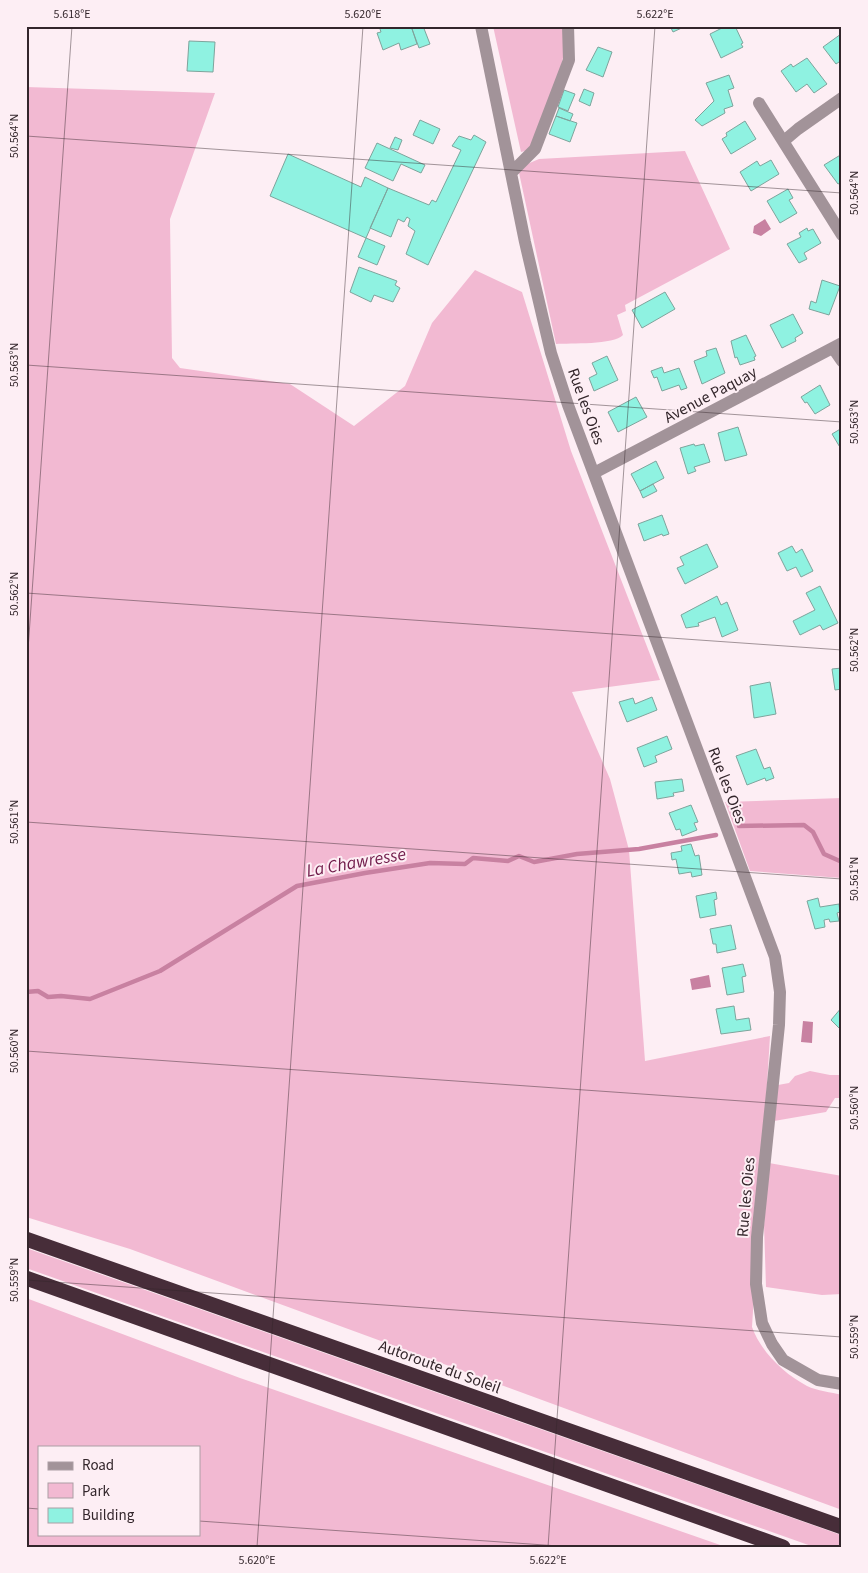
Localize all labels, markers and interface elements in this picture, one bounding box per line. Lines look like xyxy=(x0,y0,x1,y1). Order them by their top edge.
text: 5.618°E xyxy=(53,6,91,23)
text: 5.620°E xyxy=(344,6,382,23)
text: 5.622°E xyxy=(636,6,674,23)
text: 50.564°N xyxy=(6,114,23,158)
text: 50.564°N xyxy=(846,171,863,215)
text: 50.563°N xyxy=(6,343,23,387)
street label: Avenue Paquay xyxy=(660,361,761,429)
street label: Rue les Oies xyxy=(562,365,610,448)
text: 50.563°N xyxy=(846,400,863,444)
text: 50.562°N xyxy=(6,572,23,616)
text: 50.562°N xyxy=(846,628,863,672)
street label: Rue les Oies xyxy=(702,744,752,827)
text: 50.561°N xyxy=(6,800,23,844)
water label: La Chawresse xyxy=(304,841,408,884)
text: 50.561°N xyxy=(846,857,863,901)
text: 50.560°N xyxy=(6,1029,23,1073)
text: 50.560°N xyxy=(846,1086,863,1130)
street label: Rue les Oies xyxy=(732,1156,760,1238)
text: 50.559°N xyxy=(6,1258,23,1302)
text: 50.559°N xyxy=(846,1315,863,1359)
street label: Autoroute du Soleil xyxy=(376,1335,504,1399)
legend xyxy=(38,1446,200,1536)
text: Road xyxy=(82,1455,114,1476)
text: Park xyxy=(82,1481,111,1502)
text: Building xyxy=(82,1505,135,1526)
text: 5.620°E xyxy=(238,1552,276,1569)
text: 5.622°E xyxy=(529,1552,567,1569)

